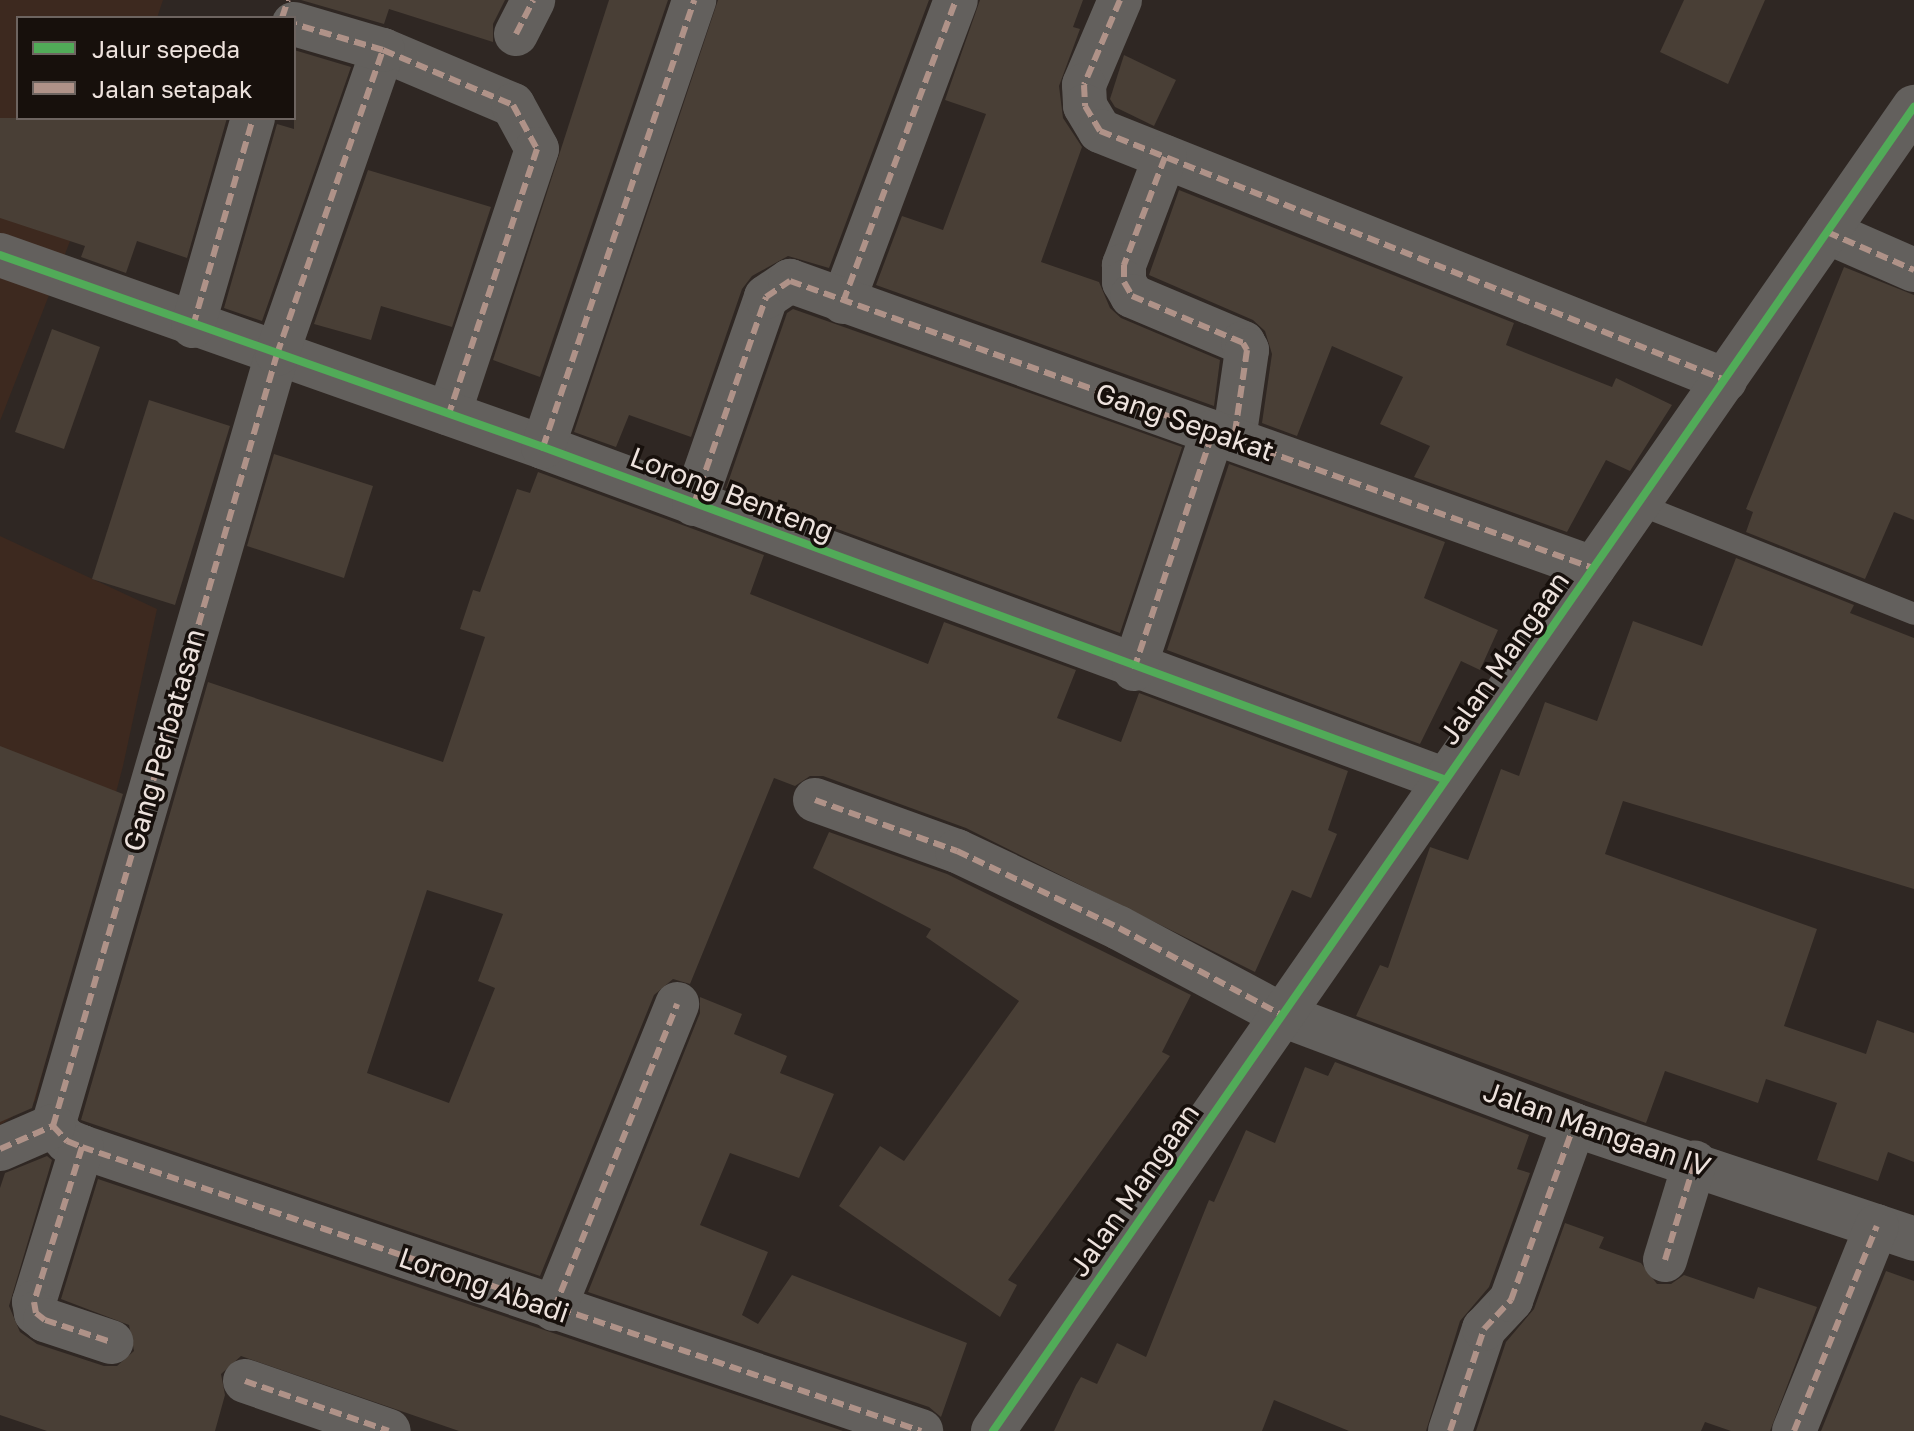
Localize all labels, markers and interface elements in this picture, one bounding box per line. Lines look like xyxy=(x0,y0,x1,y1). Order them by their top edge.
legend xyxy=(16,16,296,120)
text: Jalur sepeda xyxy=(92,34,240,63)
text: Jalan setapak xyxy=(92,74,253,103)
street label: Gang Sepakat xyxy=(1091,376,1279,468)
street label: Lorong Benteng xyxy=(626,440,838,548)
street label: Jalan Mangaan xyxy=(1432,565,1576,751)
street label: Gang Perbatasan xyxy=(116,625,212,855)
street label: Jalan Mangaan IV xyxy=(1479,1074,1715,1184)
street label: Jalan Mangaan xyxy=(1062,1097,1206,1283)
street label: Lorong Abadi xyxy=(394,1240,574,1330)

